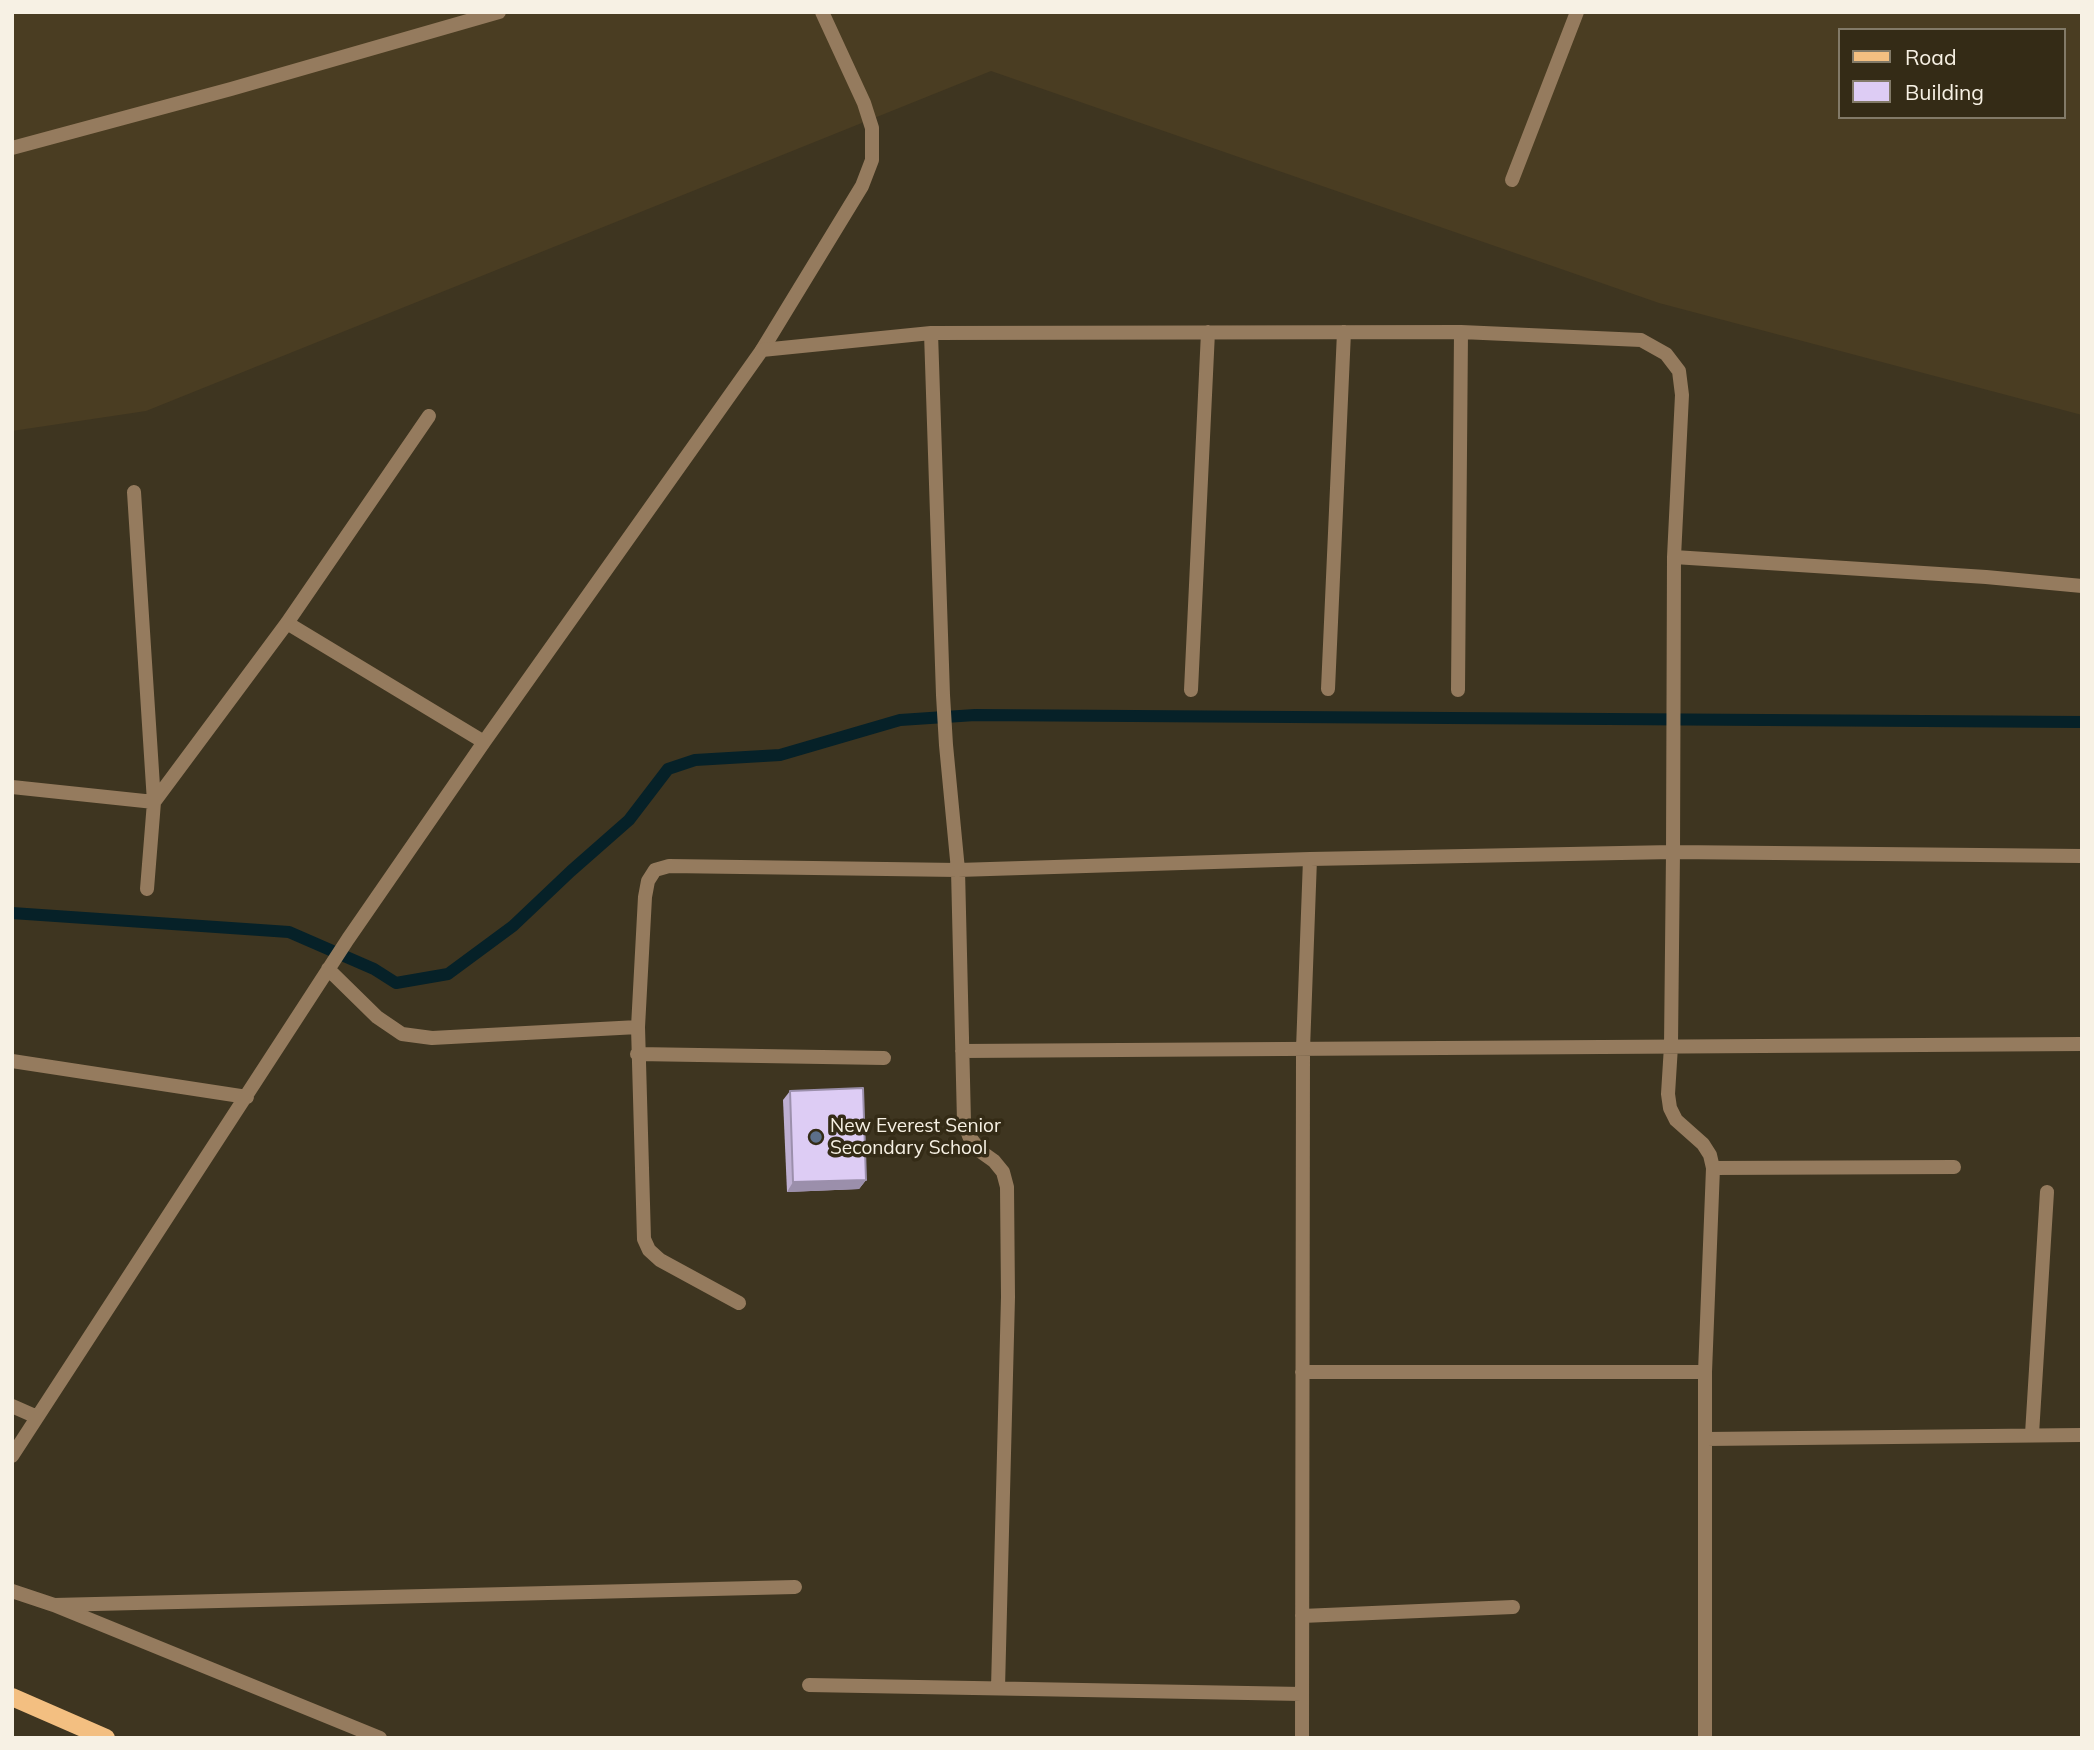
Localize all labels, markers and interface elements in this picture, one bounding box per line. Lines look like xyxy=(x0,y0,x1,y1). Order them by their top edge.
legend xyxy=(1839,28,2066,119)
text: Road xyxy=(1905,44,1956,70)
text: Building xyxy=(1905,79,1984,105)
place label: New Everest Senior Secondary School xyxy=(830,1115,1001,1159)
marker: New Everest Senior Secondary School xyxy=(808,1129,824,1145)

